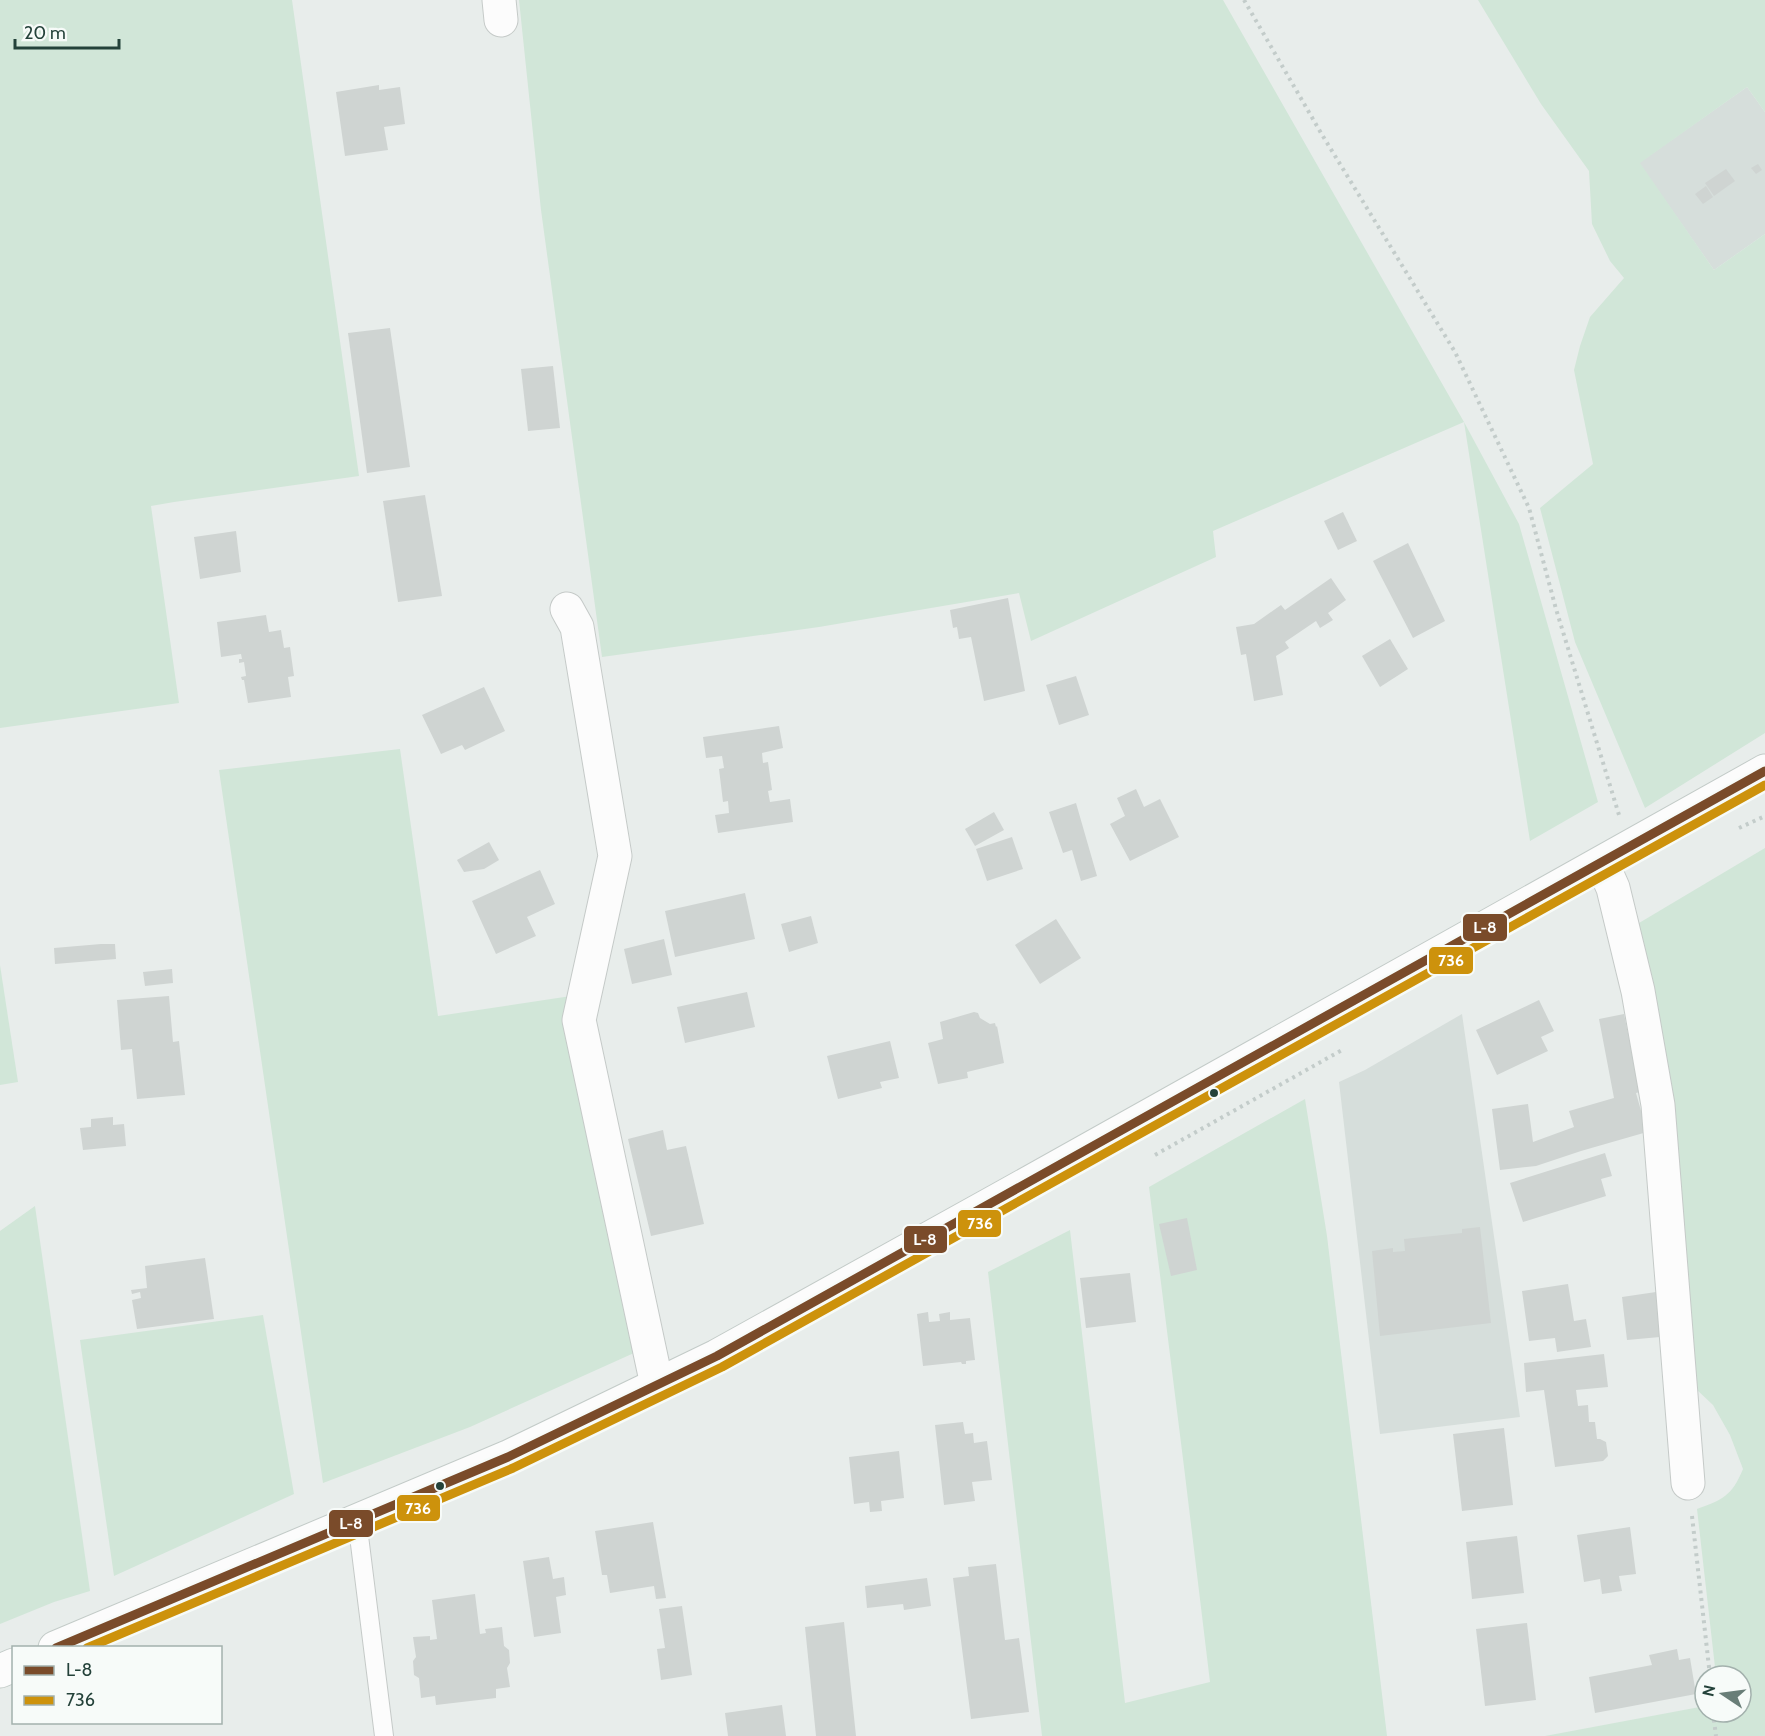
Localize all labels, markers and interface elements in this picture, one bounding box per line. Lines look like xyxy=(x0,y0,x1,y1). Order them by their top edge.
scale bar xyxy=(15,12,118,50)
text: 20 m xyxy=(24,22,66,44)
line badge: L-8 xyxy=(1462,913,1508,942)
text: L-8 xyxy=(1473,918,1497,937)
line badge: 736 xyxy=(1428,946,1474,975)
text: 736 xyxy=(1438,951,1464,970)
unlabelled marker xyxy=(1208,1087,1220,1099)
line badge: 736 xyxy=(957,1209,1002,1238)
text: 736 xyxy=(967,1214,993,1233)
line badge: L-8 xyxy=(903,1225,948,1254)
text: L-8 xyxy=(913,1230,937,1249)
unlabelled marker xyxy=(434,1480,446,1492)
line badge: 736 xyxy=(396,1494,441,1522)
text: 736 xyxy=(405,1499,431,1518)
line badge: L-8 xyxy=(328,1509,374,1538)
text: L-8 xyxy=(339,1514,363,1533)
legend xyxy=(12,1646,222,1724)
text: L-8 xyxy=(66,1659,92,1681)
north arrow xyxy=(1693,1664,1753,1724)
text: N xyxy=(1698,1683,1719,1698)
text: 736 xyxy=(66,1689,95,1711)

